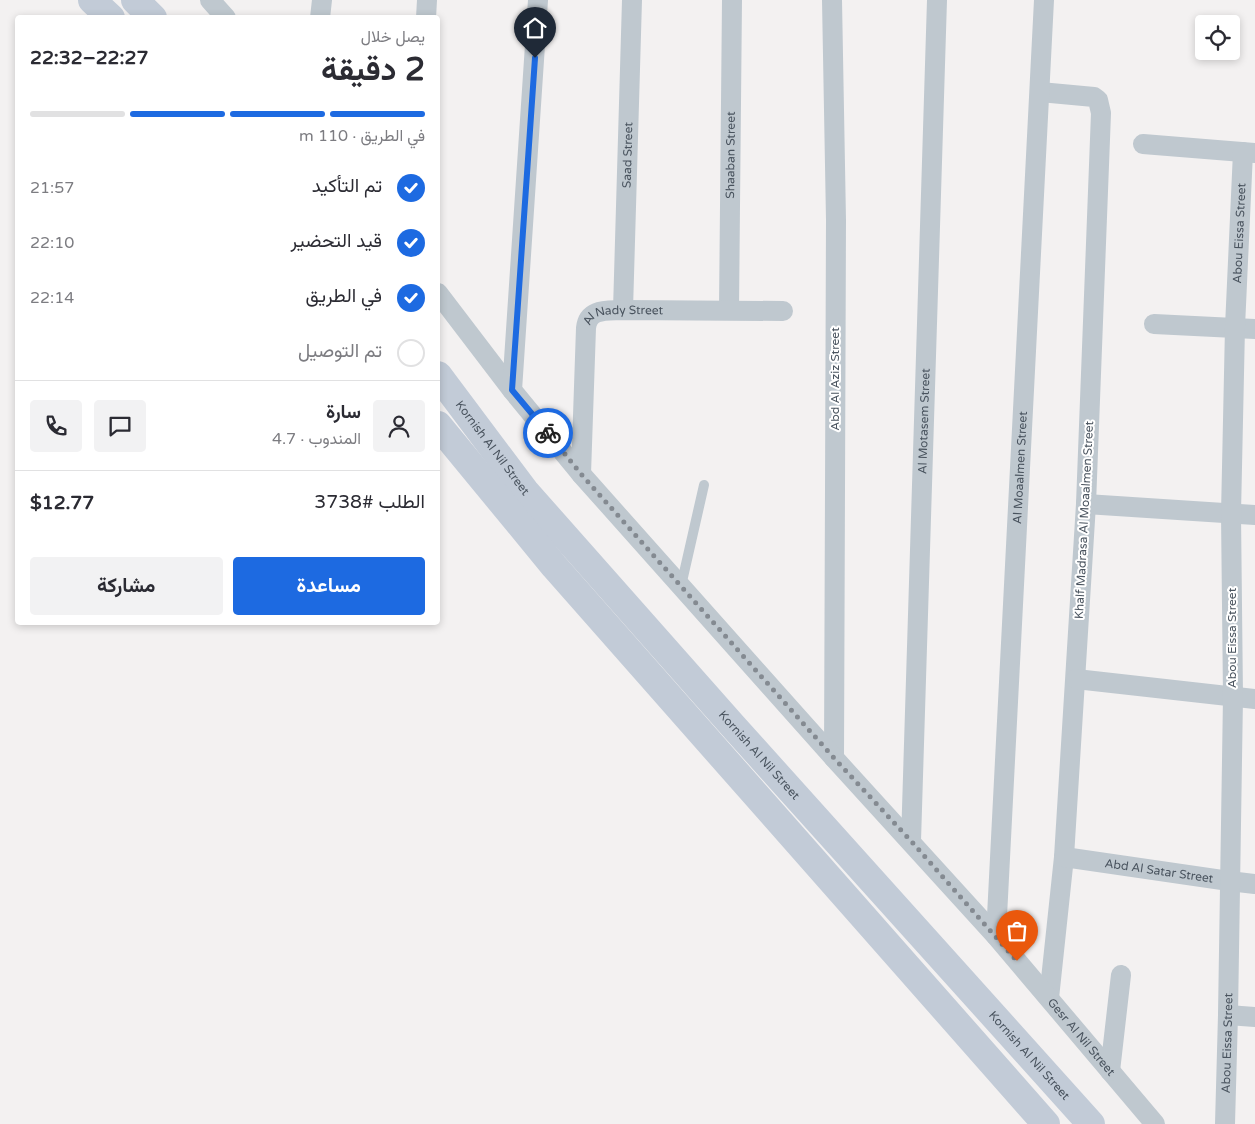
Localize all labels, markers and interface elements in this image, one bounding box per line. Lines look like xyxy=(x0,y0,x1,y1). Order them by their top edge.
pin xyxy=(514,7,556,58)
icon: home xyxy=(521,14,549,42)
map controls xyxy=(1195,15,1240,60)
button: locate xyxy=(1195,15,1240,60)
text: يصل خلال xyxy=(361,27,425,47)
text: 22:27–22:32 xyxy=(30,47,148,69)
text: 2 دقيقة xyxy=(321,51,425,89)
street label: Shaaban Street xyxy=(723,111,738,199)
street label: Saad Street xyxy=(620,121,635,188)
text: في الطريق · 110 m xyxy=(299,126,425,146)
icon: check xyxy=(397,174,425,202)
text: تم التأكيد xyxy=(312,175,382,197)
text: 21:57 xyxy=(30,178,74,198)
street label: Abou Eissa Street xyxy=(1230,182,1249,284)
icon: check xyxy=(397,229,425,257)
text: قيد التحضير xyxy=(291,230,382,252)
text: 22:10 xyxy=(30,233,74,253)
icon: check xyxy=(397,284,425,312)
text: في الطريق xyxy=(305,285,382,307)
text: 22:14 xyxy=(30,288,74,308)
street label: Al Nady Street xyxy=(580,303,664,327)
street label: Abd Al Aziz Street xyxy=(828,327,842,431)
text: تم التوصيل xyxy=(298,340,382,362)
street label: Al Motasem Street xyxy=(915,368,933,474)
street label: Kornish Al Nil Street xyxy=(453,398,533,498)
button: phone xyxy=(30,400,82,452)
button: chat xyxy=(94,400,146,452)
button: person xyxy=(373,400,425,452)
text: سارة xyxy=(326,401,361,423)
courier xyxy=(523,408,573,458)
street label: Al Moaalmen Street xyxy=(1010,410,1030,524)
icon: bike xyxy=(534,419,562,447)
street label: Khalf Madrasa Al Moaalmen Street xyxy=(1072,420,1096,619)
text: المندوب · 4.7 xyxy=(272,429,361,449)
text: الطلب #3738 xyxy=(314,491,425,513)
text: $12.77 xyxy=(30,492,94,514)
button: مشاركة xyxy=(30,557,223,615)
button: مساعدة xyxy=(233,557,425,615)
street label: Abou Eissa Street xyxy=(1225,587,1239,688)
street label: Kornish Al Nil Street xyxy=(716,708,803,803)
street label: Abd Al Satar Street xyxy=(1104,856,1215,886)
pin xyxy=(996,910,1038,961)
icon: bag xyxy=(1003,917,1031,945)
street label: Abou Eissa Street xyxy=(1219,992,1235,1094)
street label: Gesr Al Nil Street xyxy=(1045,995,1118,1079)
street label: Kornish Al Nil Street xyxy=(986,1008,1073,1103)

